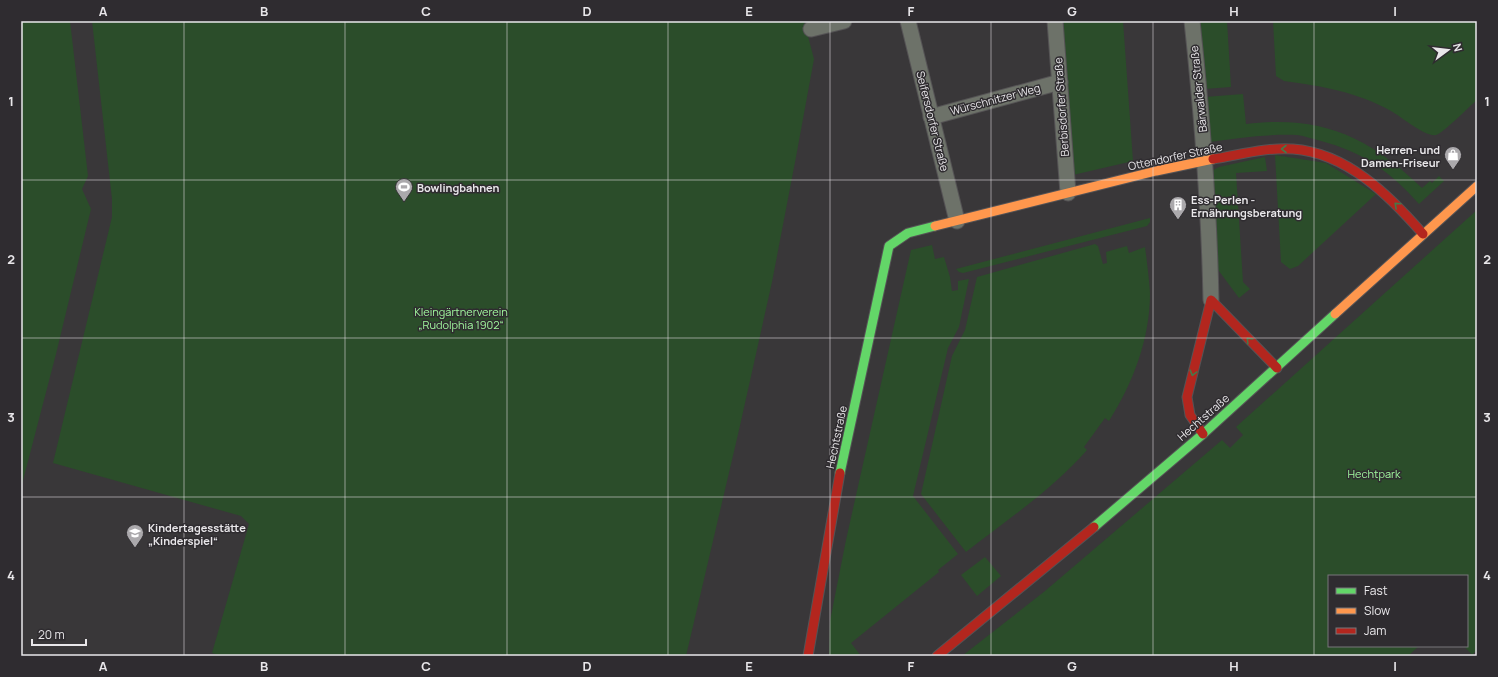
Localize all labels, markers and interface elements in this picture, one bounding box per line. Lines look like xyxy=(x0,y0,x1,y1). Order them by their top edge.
text: A xyxy=(99,2,108,20)
text: B xyxy=(260,2,268,20)
text: C xyxy=(421,2,431,20)
text: D xyxy=(582,2,592,20)
text: E xyxy=(745,2,753,20)
text: F xyxy=(908,2,915,20)
text: G xyxy=(1067,2,1077,20)
text: H xyxy=(1229,2,1239,20)
text: I xyxy=(1393,2,1397,20)
north arrow xyxy=(1428,30,1468,70)
text: N xyxy=(1450,42,1466,53)
street label: Bärwalder Straße xyxy=(1186,44,1210,133)
street label: Berbisdorfer Straße xyxy=(1050,56,1072,157)
street label: Seifersdorfer Straße xyxy=(913,69,953,173)
street label: Würschnitzer Weg xyxy=(948,80,1042,118)
text: 1 xyxy=(8,92,14,110)
text: 1 xyxy=(1484,92,1490,110)
street label: Ottendorfer Straße xyxy=(1126,139,1224,173)
place label: Herren- und Damen-Friseur xyxy=(1361,142,1441,170)
one-way arrow xyxy=(1281,145,1287,153)
shop icon: Herren- und Damen-Friseur xyxy=(1443,145,1463,170)
sports icon: Bowlingbahnen xyxy=(394,177,414,202)
place label: Bowlingbahnen xyxy=(417,180,499,195)
place label: Ess-Perlen - Ernährungsberatung xyxy=(1191,192,1302,220)
building icon: Ess-Perlen - Ernährungsberatung xyxy=(1168,195,1188,220)
one-way arrow xyxy=(1395,203,1402,210)
text: 2 xyxy=(7,250,15,268)
text: 2 xyxy=(1483,250,1491,268)
park label: Kleingärtnerverein „Rudolphia 1902“ xyxy=(414,304,508,332)
one-way arrow xyxy=(1247,337,1254,345)
one-way arrow xyxy=(1190,369,1198,376)
street label: Hechtstraße xyxy=(1174,390,1233,444)
street label: Hechtstraße xyxy=(822,404,850,470)
text: 3 xyxy=(7,408,15,426)
text: 3 xyxy=(1483,408,1491,426)
park label: Hechtpark xyxy=(1347,466,1401,481)
place label: Kindertagesstätte „Kinderspiel“ xyxy=(148,520,246,548)
school or university icon: Kindertagesstätte „Kinderspiel“ xyxy=(125,523,145,548)
text: 4 xyxy=(7,566,15,584)
text: 4 xyxy=(1483,566,1491,584)
legend xyxy=(1328,575,1468,647)
text: Fast xyxy=(1364,582,1388,599)
text: Slow xyxy=(1364,602,1390,619)
scale bar xyxy=(32,621,86,647)
text: Jam xyxy=(1364,622,1386,639)
text: 20 m xyxy=(38,626,65,643)
text: A xyxy=(99,657,108,675)
text: B xyxy=(260,657,268,675)
text: C xyxy=(421,657,431,675)
text: D xyxy=(582,657,592,675)
text: E xyxy=(745,657,753,675)
text: F xyxy=(908,657,915,675)
text: G xyxy=(1067,657,1077,675)
text: H xyxy=(1229,657,1239,675)
text: I xyxy=(1393,657,1397,675)

